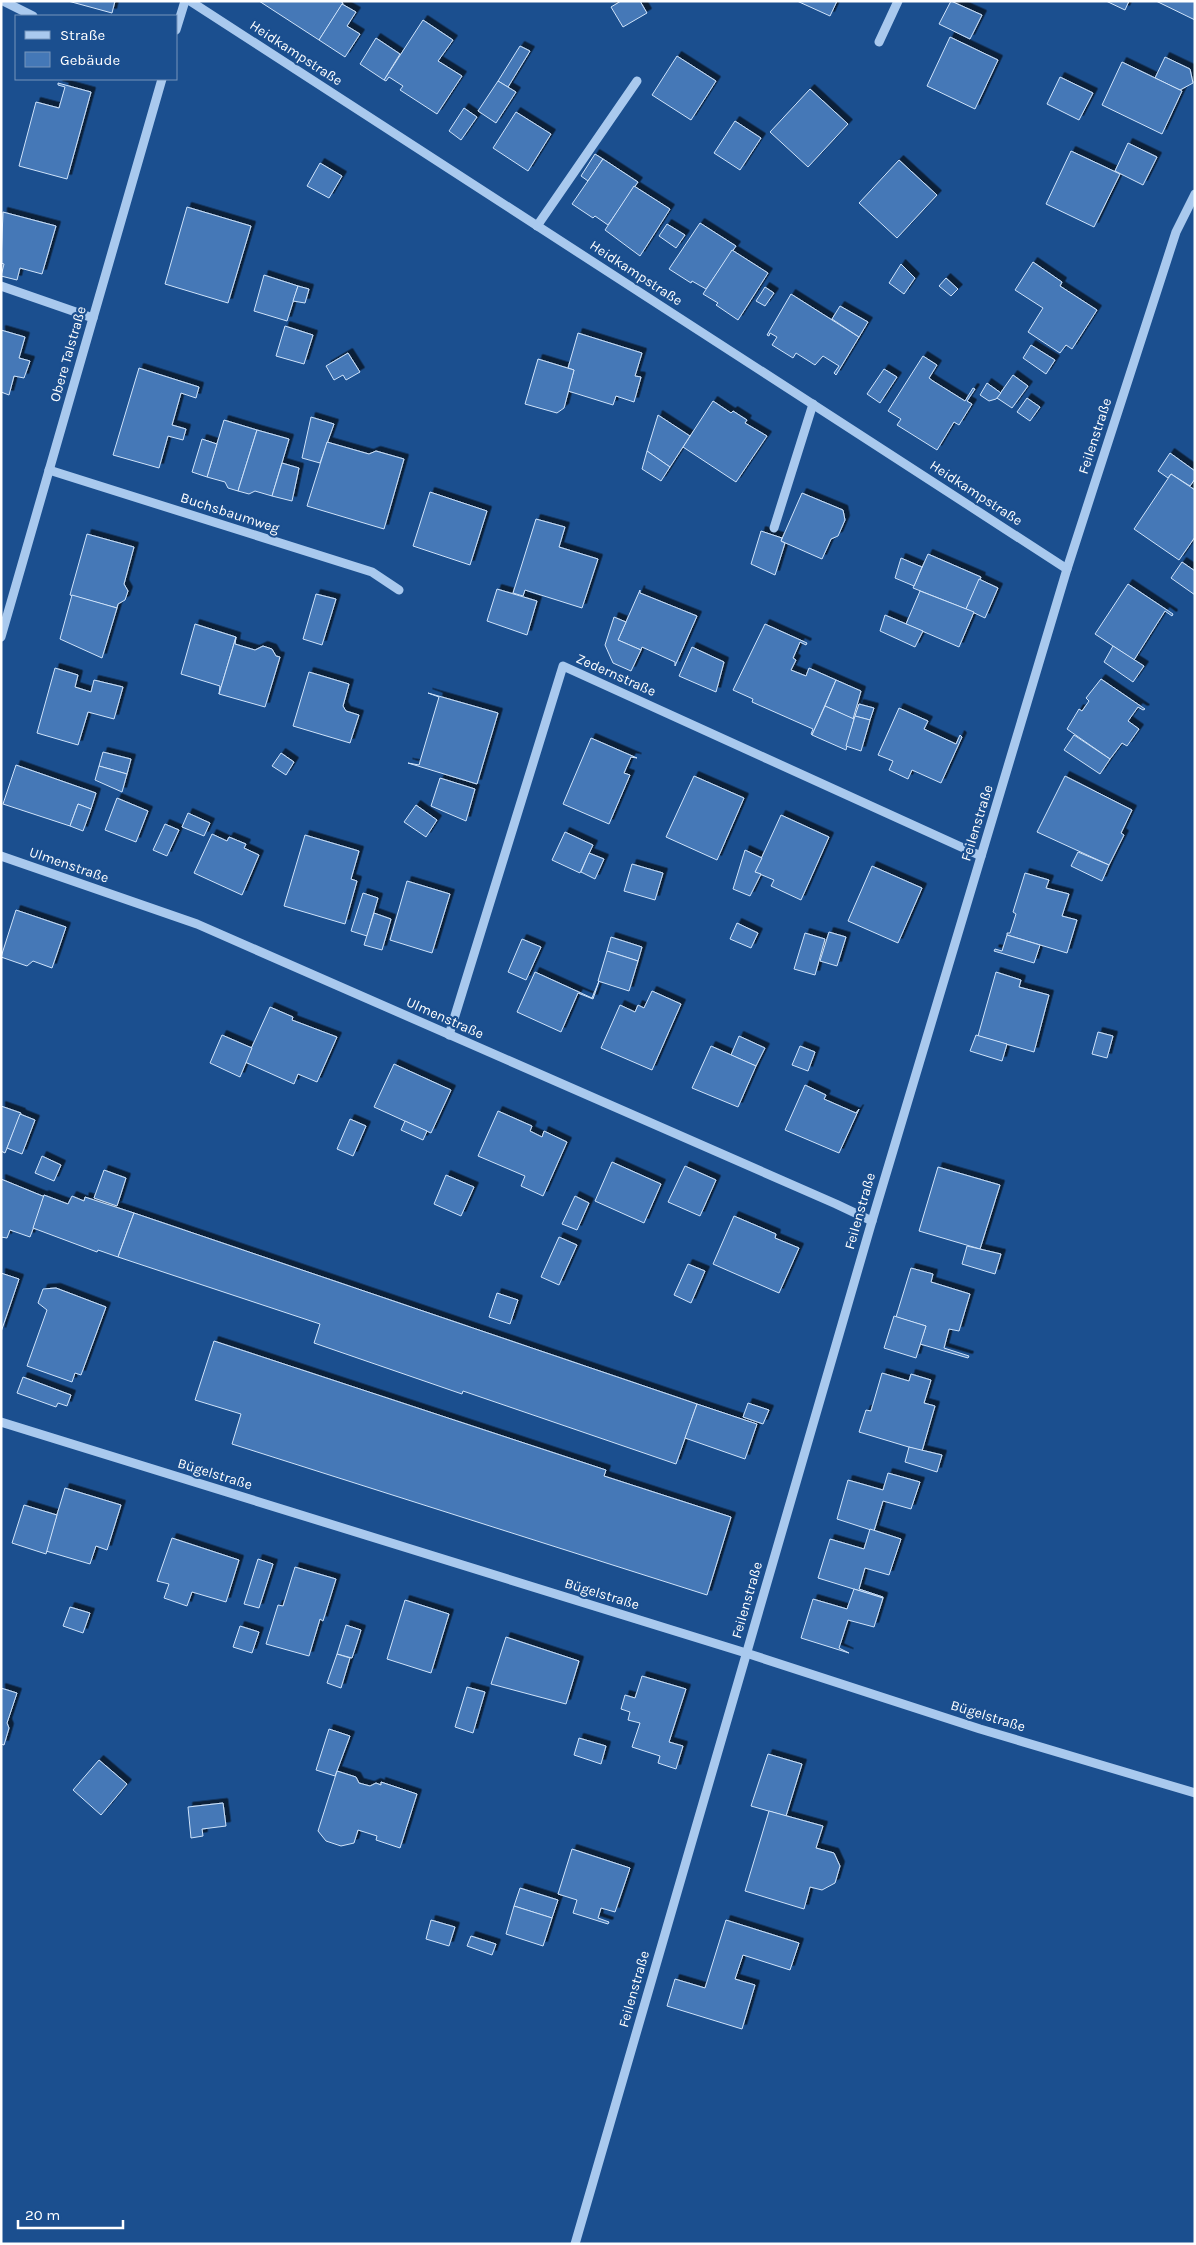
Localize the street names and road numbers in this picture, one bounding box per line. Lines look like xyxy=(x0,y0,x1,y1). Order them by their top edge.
street label: Heidkampstraße xyxy=(246,17,346,89)
street label: Heidkampstraße xyxy=(586,237,686,309)
street label: Obere Talstraße xyxy=(46,304,90,404)
street label: Feilenstraße xyxy=(1075,396,1115,476)
street label: Heidkampstraße xyxy=(926,457,1026,529)
street label: Buchsbaumweg xyxy=(178,489,282,537)
street label: Zedernstraße xyxy=(573,650,659,700)
street label: Feilenstraße xyxy=(957,783,997,863)
street label: Ulmenstraße xyxy=(27,843,111,887)
street label: Ulmenstraße xyxy=(404,993,486,1043)
street label: Feilenstraße xyxy=(841,1171,879,1251)
street label: Bügelstraße xyxy=(176,1455,254,1493)
street label: Feilenstraße xyxy=(728,1560,766,1640)
street label: Bügelstraße xyxy=(563,1575,641,1613)
street label: Bügelstraße xyxy=(949,1697,1027,1735)
street label: Feilenstraße xyxy=(615,1949,653,2029)

